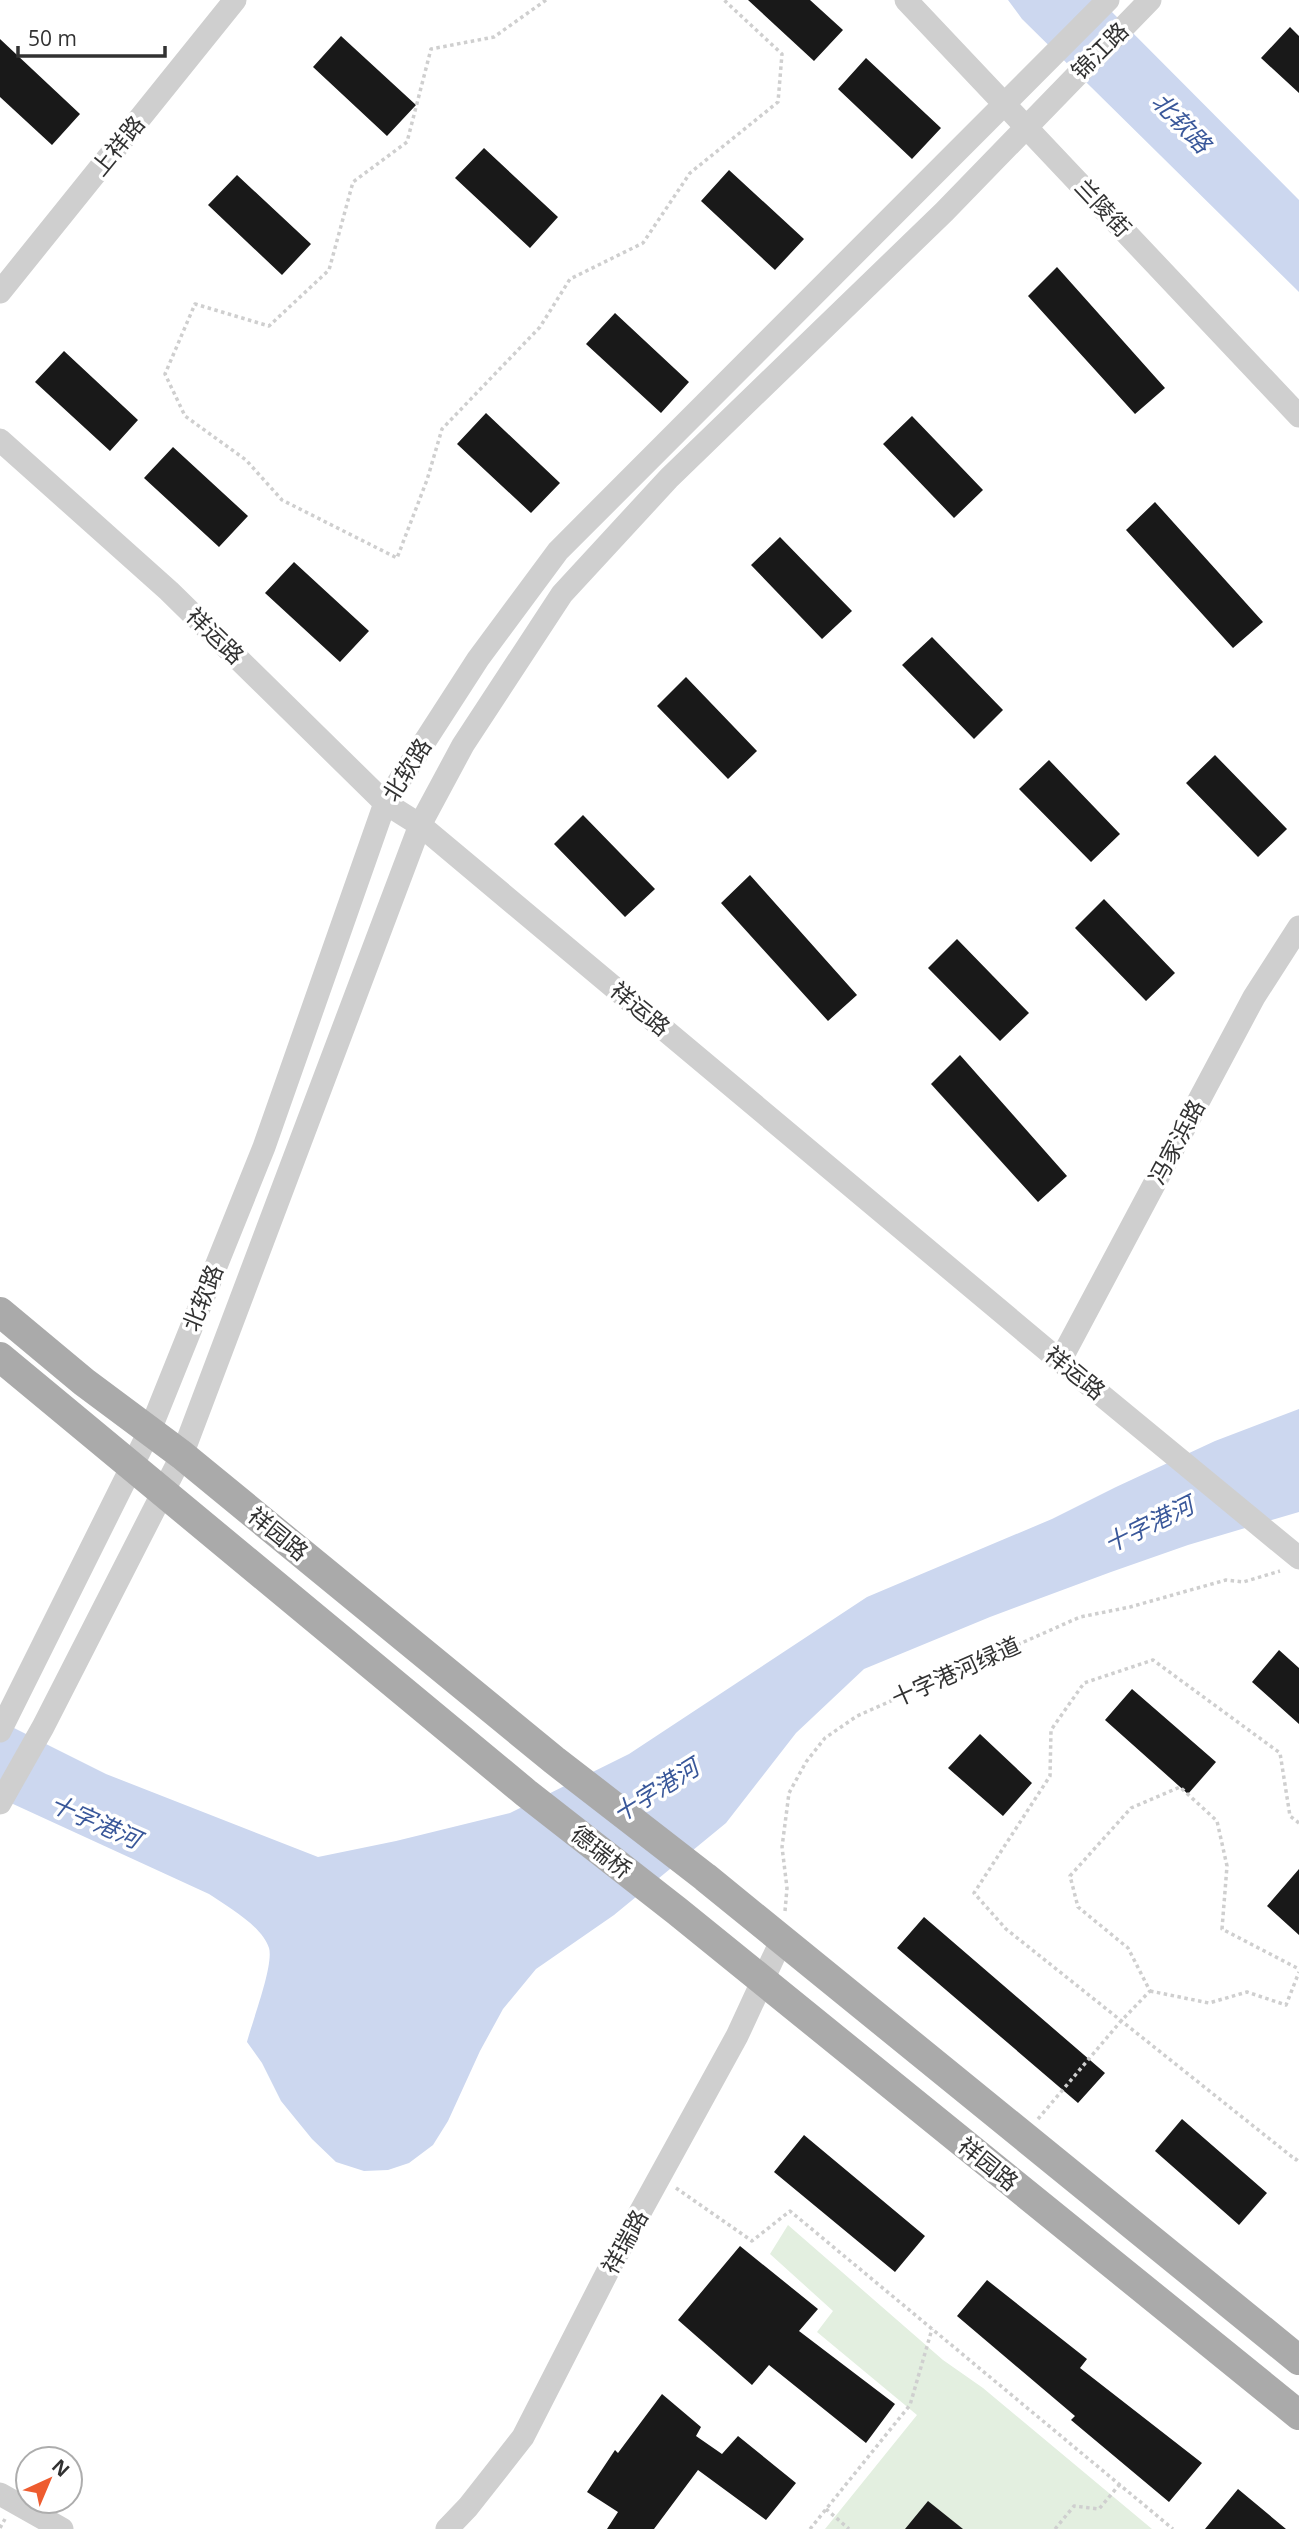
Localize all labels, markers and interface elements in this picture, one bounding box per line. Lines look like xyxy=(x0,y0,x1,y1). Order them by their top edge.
scale bar xyxy=(18,14,164,58)
street label: 锦江路 xyxy=(1064,15,1135,86)
text: 50 m xyxy=(28,24,77,52)
water label: 北软路 xyxy=(1145,85,1220,161)
street label: 上祥路 xyxy=(83,108,151,182)
street label: 兰陵街 xyxy=(1069,171,1139,243)
street label: 祥运路 xyxy=(180,600,252,671)
street label: 北软路 xyxy=(374,732,438,807)
street label: 祥运路 xyxy=(604,974,677,1043)
street label: 冯家浜路 xyxy=(1140,1093,1212,1190)
street label: 北软路 xyxy=(174,1260,230,1336)
street label: 祥运路 xyxy=(1039,1338,1113,1406)
water label: 十字港河 xyxy=(1098,1486,1202,1560)
street label: 祥园路 xyxy=(242,1499,316,1567)
street label: 十字港河绿道 xyxy=(886,1628,1025,1714)
water label: 十字港河 xyxy=(606,1748,708,1829)
water label: 十字港河 xyxy=(45,1786,150,1857)
street label: 德瑞桥 xyxy=(565,1817,639,1885)
street label: 祥园路 xyxy=(952,2129,1026,2197)
street label: 祥瑞路 xyxy=(593,2204,655,2279)
north arrow xyxy=(14,2445,84,2515)
text: N xyxy=(46,2453,75,2482)

